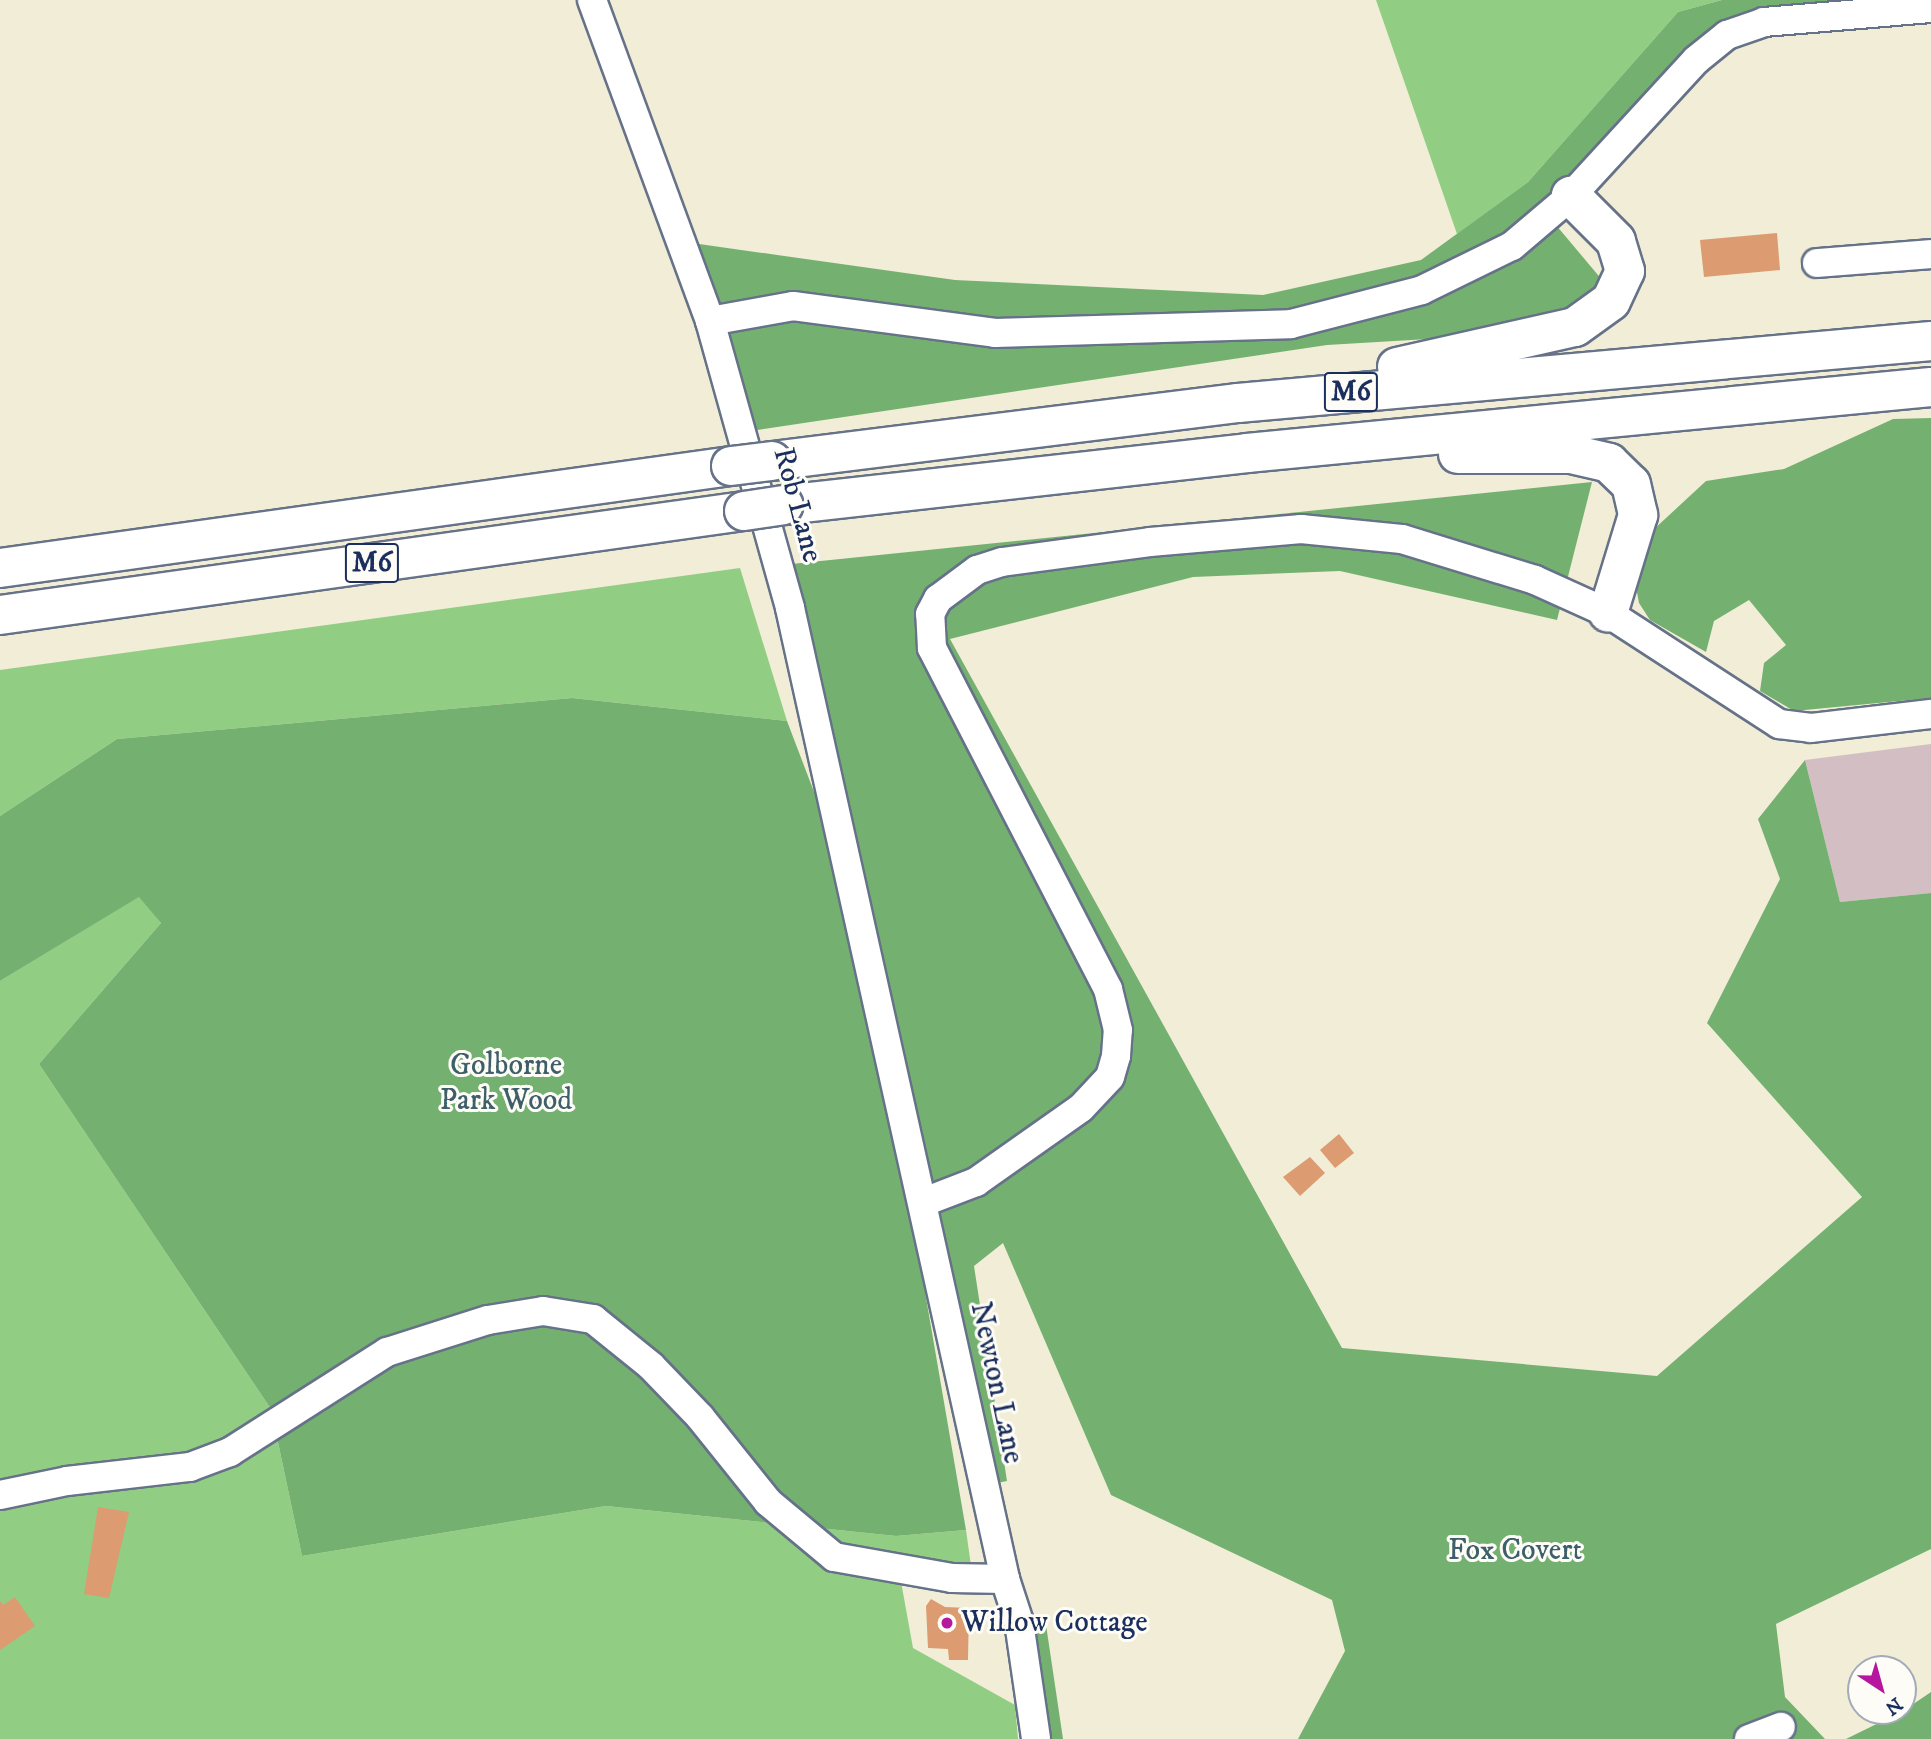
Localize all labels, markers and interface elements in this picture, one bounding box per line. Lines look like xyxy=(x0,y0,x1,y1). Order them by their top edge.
road number: M6 xyxy=(1323,368,1379,416)
street label: Rob Lane xyxy=(764,444,830,566)
road number: M6 xyxy=(344,538,400,588)
park label: Golborne Park Wood xyxy=(440,1048,572,1118)
street label: Newton Lane xyxy=(961,1299,1031,1467)
park label: Fox Covert xyxy=(1448,1533,1582,1569)
place label: Willow Cottage xyxy=(961,1605,1148,1641)
marker: Willow Cottage xyxy=(939,1615,955,1631)
north arrow xyxy=(1847,1655,1917,1725)
text: N xyxy=(1880,1692,1907,1720)

